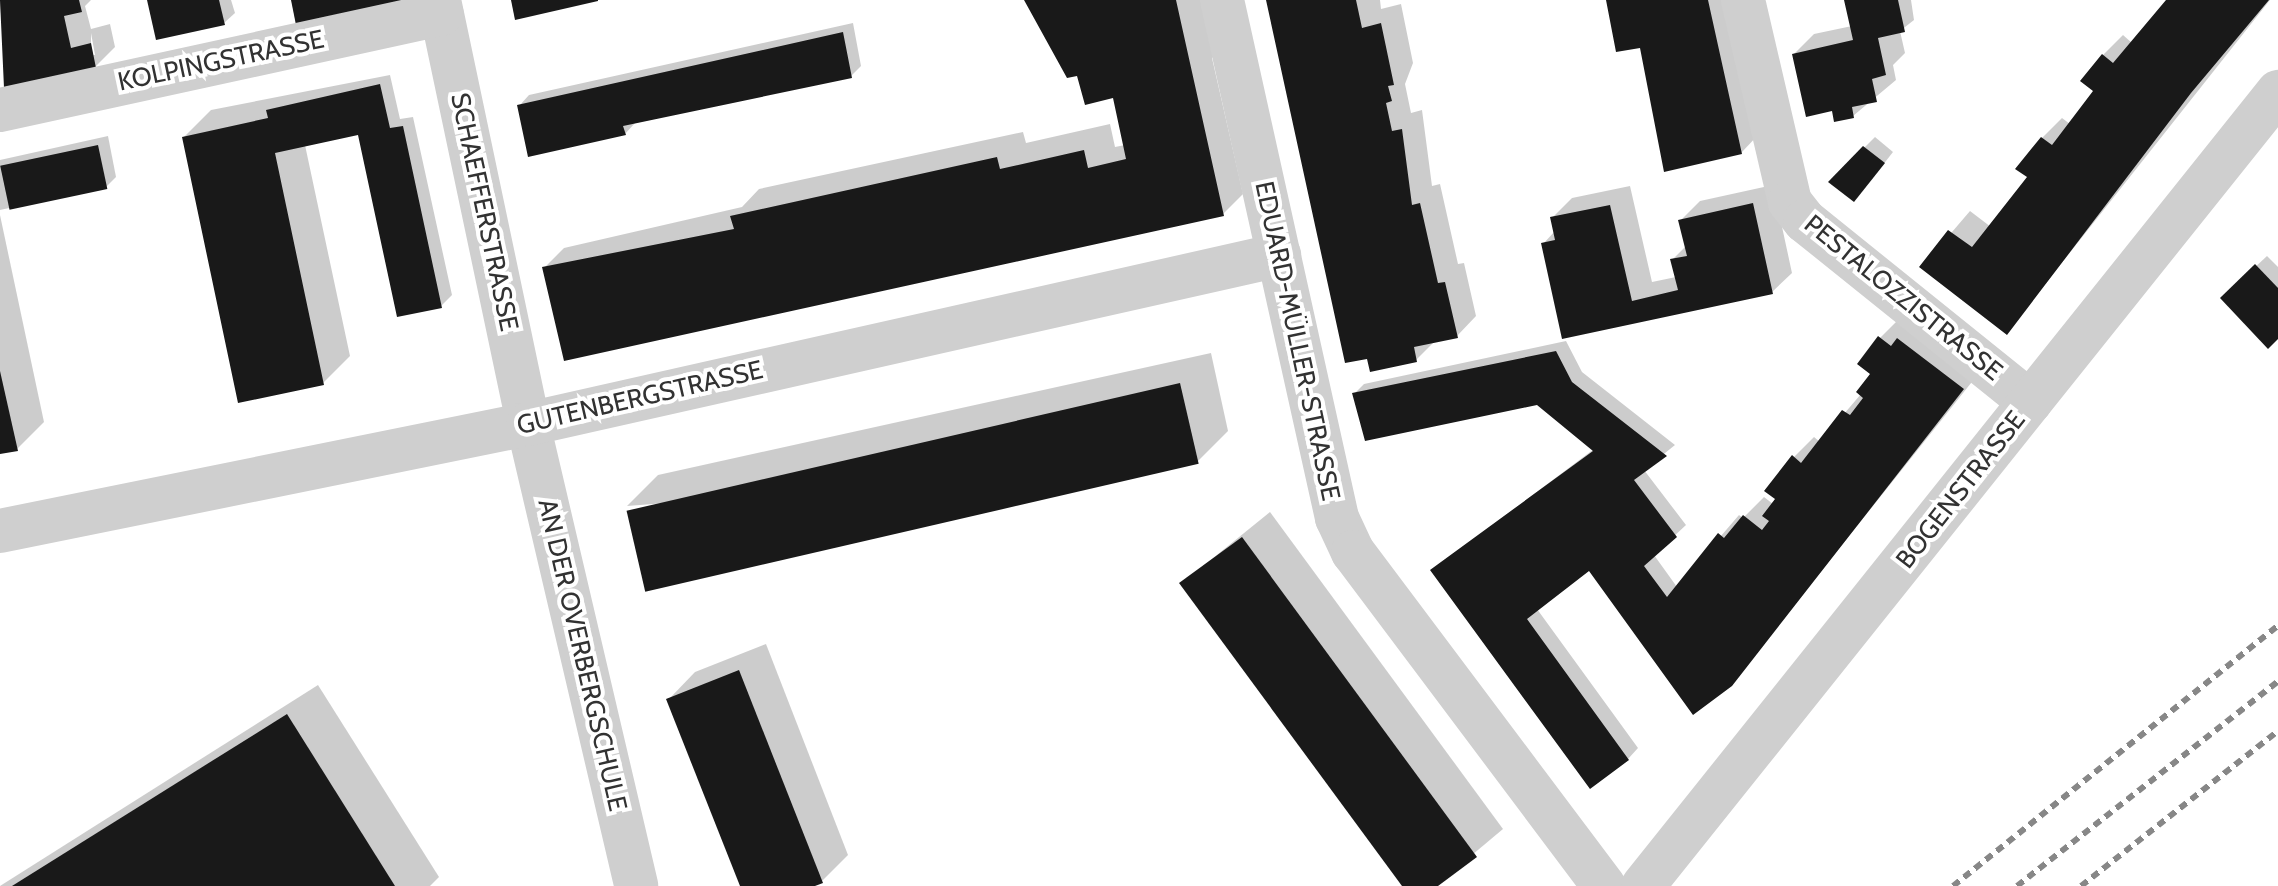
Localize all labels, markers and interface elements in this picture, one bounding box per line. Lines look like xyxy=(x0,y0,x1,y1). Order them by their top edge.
street label: KOLPINGSTRASSE xyxy=(115,24,327,98)
street label: SCHAEFFERSTRASSE xyxy=(444,90,524,334)
street label: EDUARD-MÜLLER-STRASSE xyxy=(1248,179,1346,503)
street label: PESTALOZZISTRASSE xyxy=(1798,209,2008,387)
street label: GUTENBERGSTRASSE xyxy=(514,355,766,441)
street label: BOGENSTRASSE xyxy=(1890,405,2032,575)
street label: AN DER OVERBERGSCHULE xyxy=(531,496,633,814)

